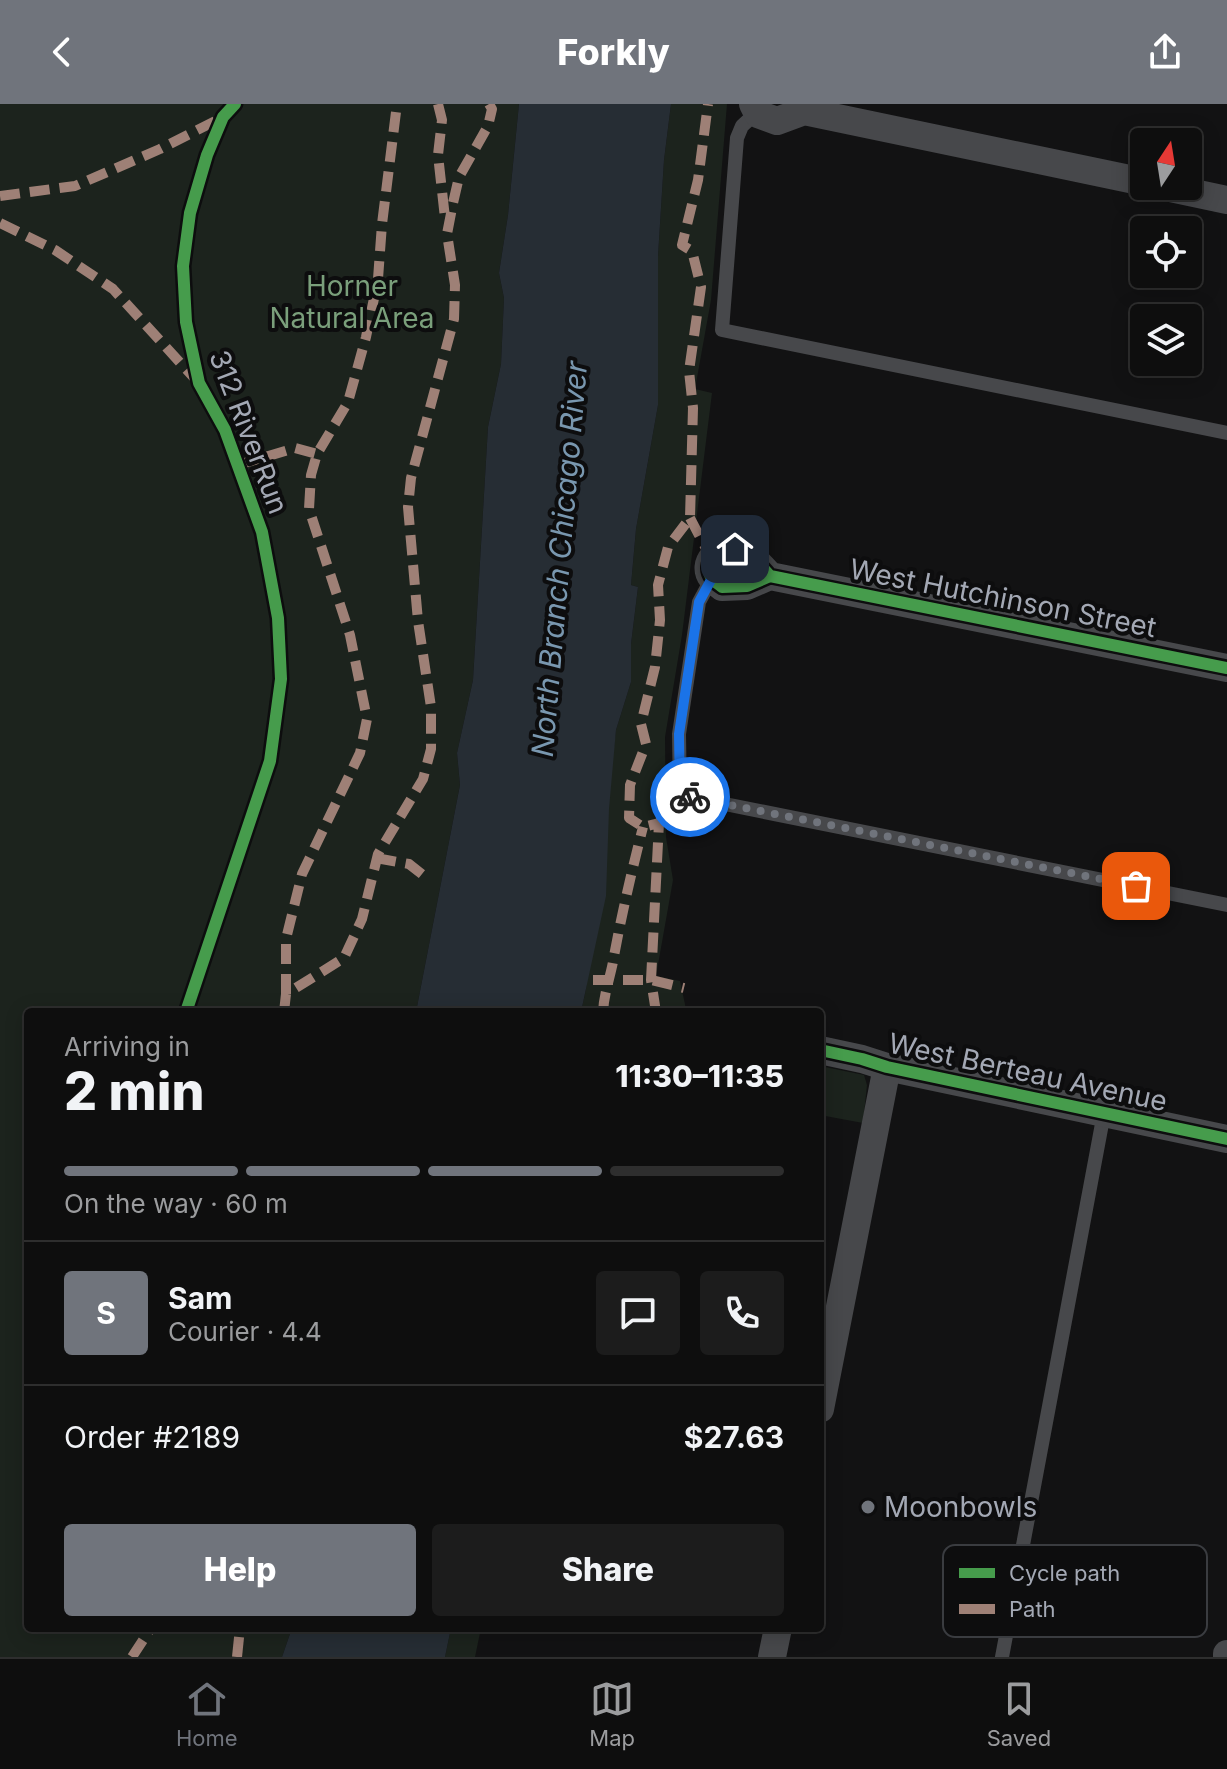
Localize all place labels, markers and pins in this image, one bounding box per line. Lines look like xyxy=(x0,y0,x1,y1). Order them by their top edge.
pin xyxy=(701,515,769,583)
pin xyxy=(1102,852,1170,920)
place label: Moonbowls xyxy=(884,1490,1037,1524)
marker: Moonbowls xyxy=(859,1498,877,1516)

